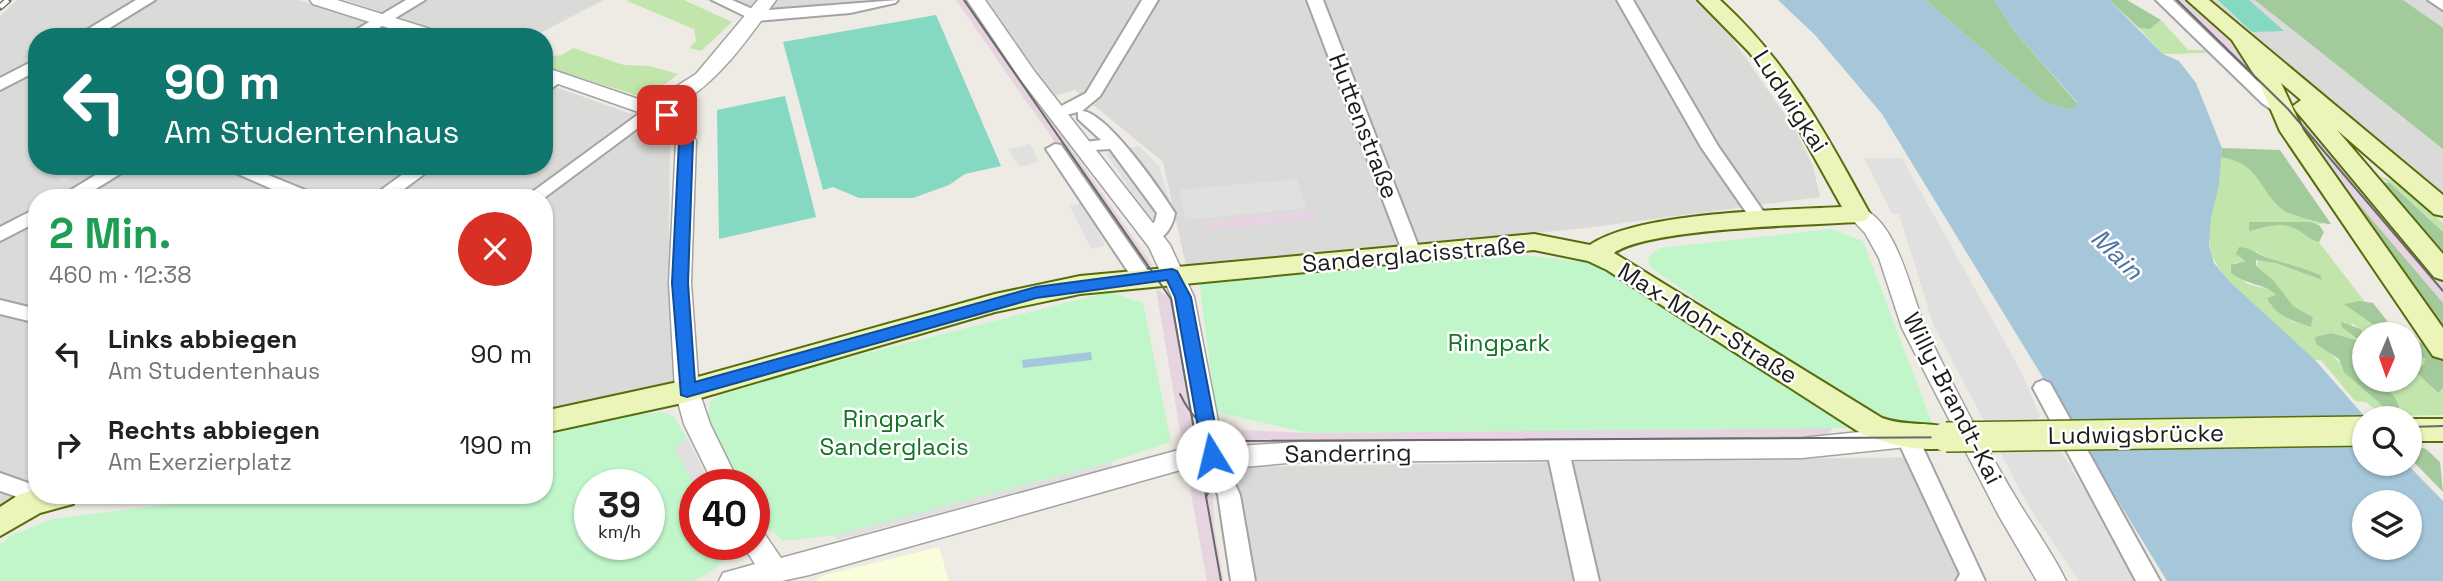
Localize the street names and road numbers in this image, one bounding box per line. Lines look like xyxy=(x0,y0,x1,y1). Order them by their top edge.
street label: Ludwigkai xyxy=(1746,44,1836,158)
street label: Huttenstraße xyxy=(1322,49,1406,203)
street label: Sanderglacisstraße xyxy=(1301,229,1527,279)
street label: Max-Mohr-Straße xyxy=(1612,255,1804,391)
street label: Willy-Brandt-Kai xyxy=(1896,307,2010,489)
street label: Ludwigsbrücke xyxy=(2048,417,2224,451)
street label: Sanderring xyxy=(1284,436,1412,470)

